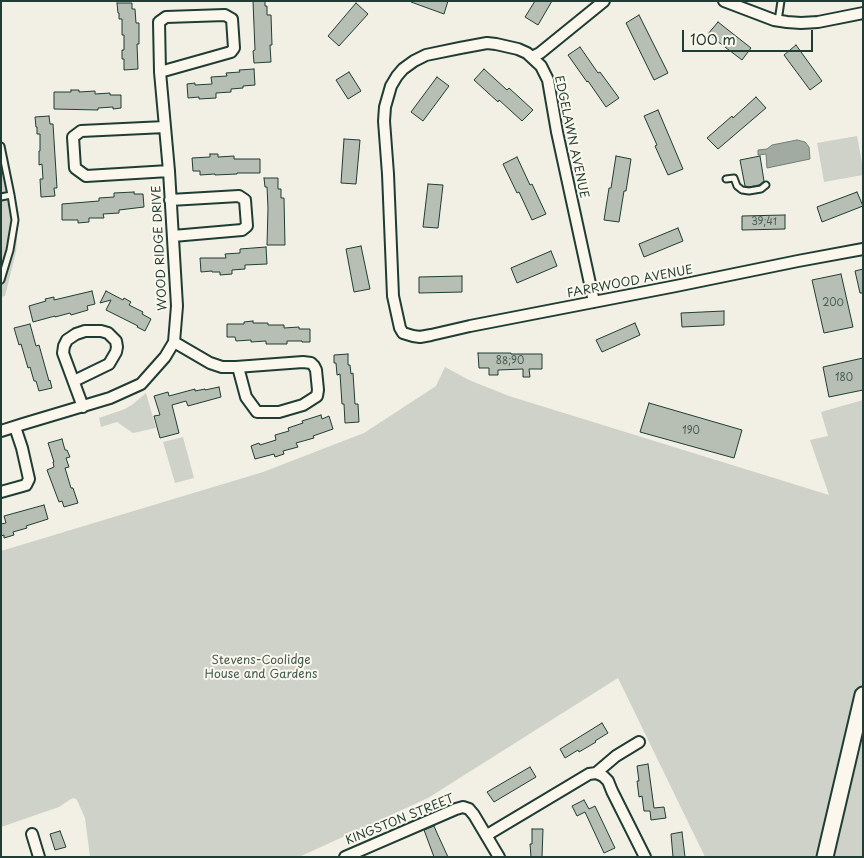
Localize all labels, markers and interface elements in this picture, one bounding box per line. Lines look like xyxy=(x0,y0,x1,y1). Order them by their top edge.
scale bar xyxy=(684,20,815,52)
text: 100 m xyxy=(690,27,736,50)
street label: EDGELAWN AVENUE xyxy=(551,74,591,200)
street label: WOOD RIDGE DRIVE xyxy=(150,185,170,311)
house number: 39;41 xyxy=(751,216,777,228)
street label: FARRWOOD AVENUE xyxy=(566,263,694,301)
house number: 200 xyxy=(822,297,844,309)
house number: 88;90 xyxy=(496,355,524,367)
house number: 180 xyxy=(835,372,853,384)
house number: 190 xyxy=(682,425,700,437)
park label: Stevens-Coolidge House and Gardens xyxy=(205,654,317,682)
street label: KINGSTON STREET xyxy=(344,792,456,848)

